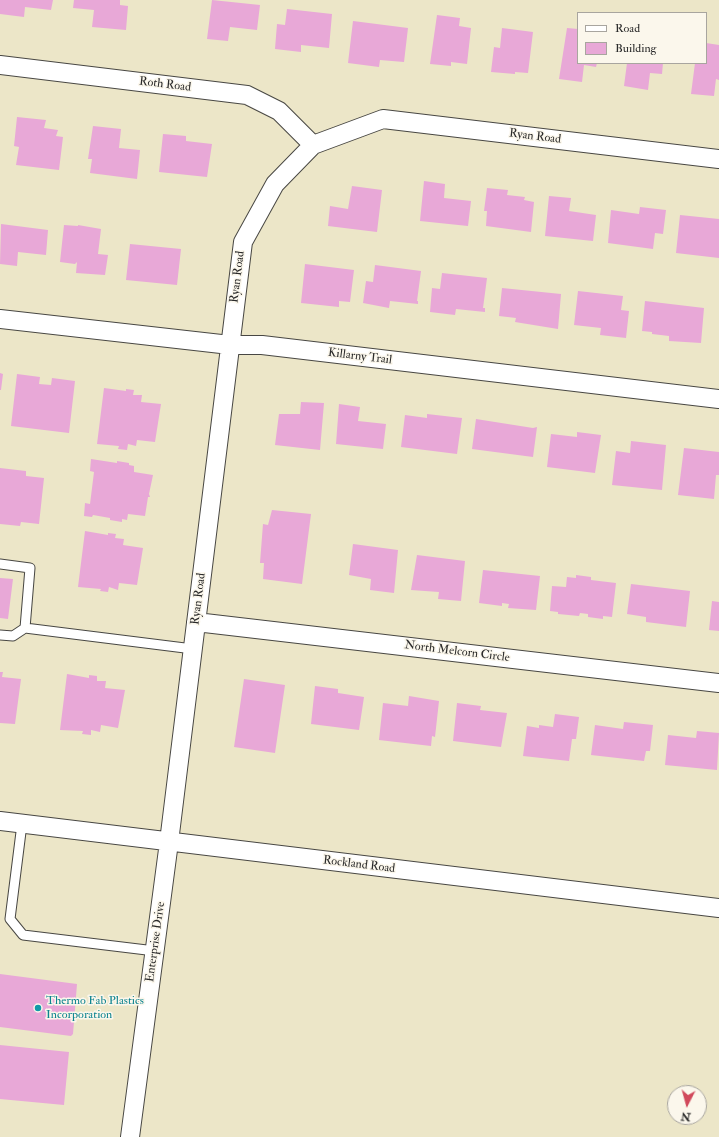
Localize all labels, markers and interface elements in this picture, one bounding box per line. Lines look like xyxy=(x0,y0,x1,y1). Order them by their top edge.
legend xyxy=(577,12,707,64)
text: Road xyxy=(615,21,640,36)
text: Building xyxy=(615,41,656,56)
street label: Roth Road xyxy=(138,75,192,95)
street label: Ryan Road xyxy=(508,127,562,147)
street label: Ryan Road xyxy=(228,250,248,304)
street label: Killarny Trail xyxy=(327,346,393,368)
street label: Ryan Road xyxy=(189,572,209,626)
street label: North Melcorn Circle xyxy=(404,638,510,666)
street label: Rockland Road xyxy=(322,853,396,877)
street label: Enterprise Drive xyxy=(143,901,169,983)
place label: Thermo Fab Plastics Incorporation xyxy=(46,994,144,1022)
marker: Thermo Fab Plastics Incorporation xyxy=(33,1003,43,1013)
north arrow xyxy=(667,1085,707,1125)
text: N xyxy=(680,1109,691,1123)

